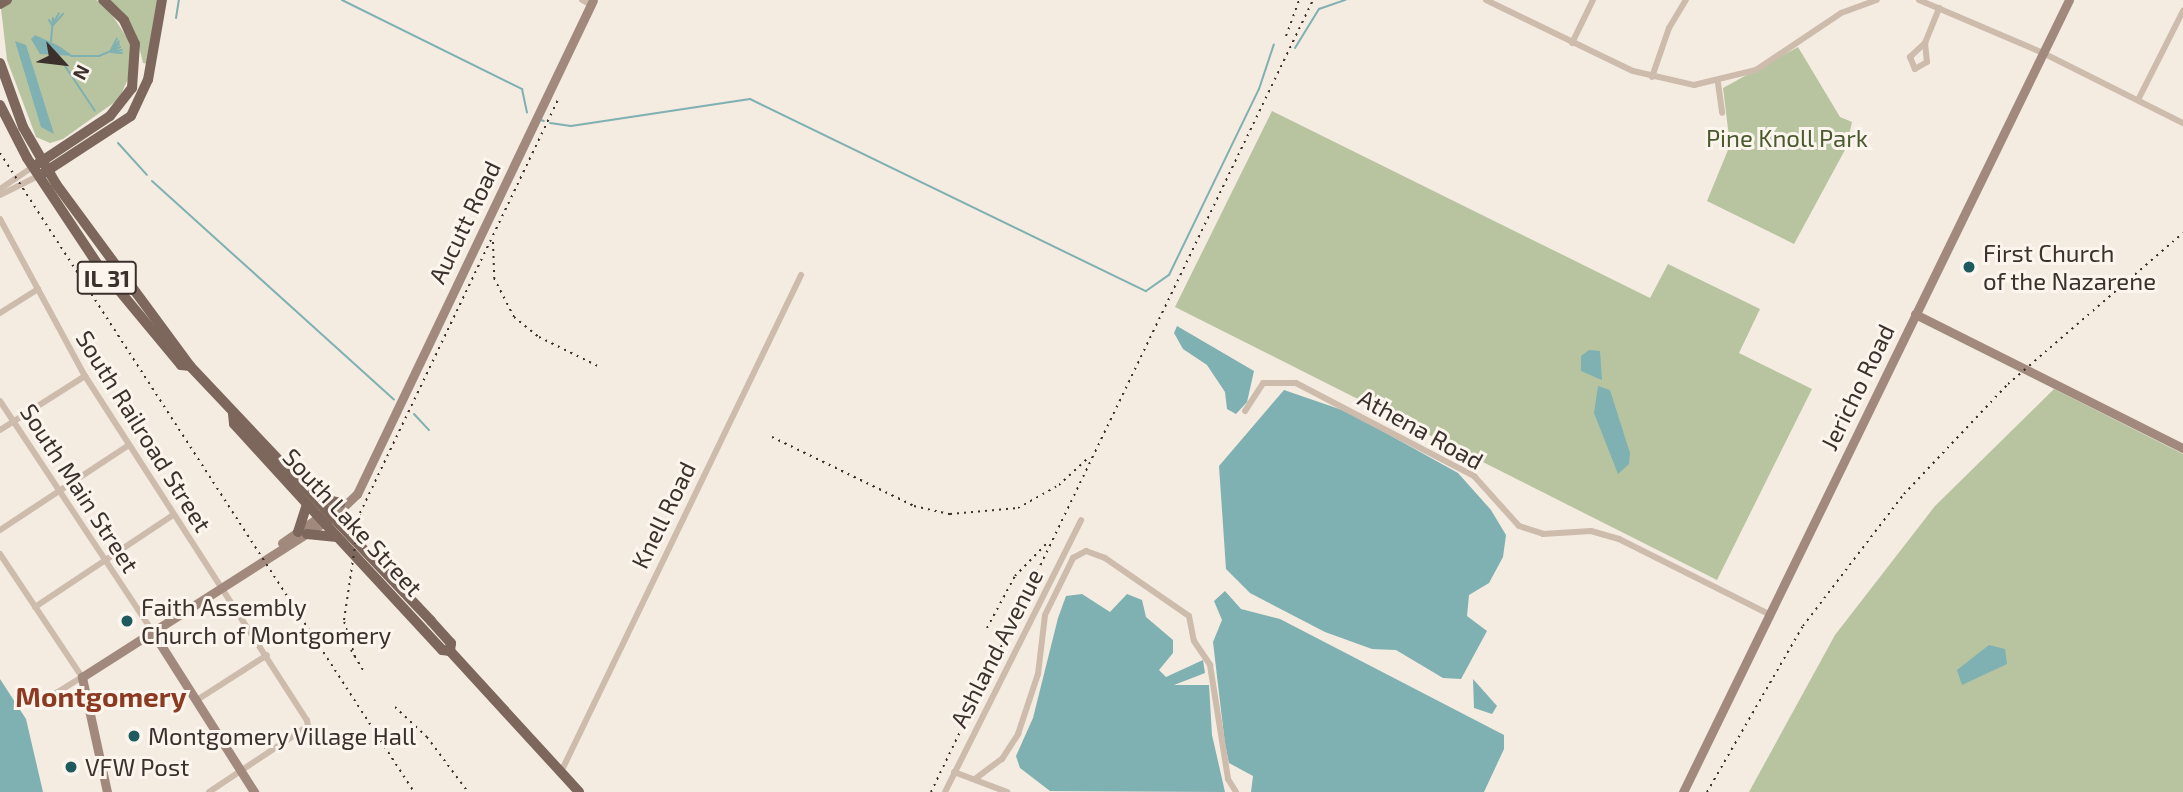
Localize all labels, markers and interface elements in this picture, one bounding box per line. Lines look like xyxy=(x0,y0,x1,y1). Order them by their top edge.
north arrow xyxy=(28,28,98,98)
text: N xyxy=(69,61,96,84)
park label: Pine Knoll Park xyxy=(1706,124,1868,152)
street label: Aucutt Road xyxy=(422,156,506,288)
place label: First Church of the Nazarene xyxy=(1983,239,2157,295)
road number: IL 31 xyxy=(76,258,138,298)
marker: First Church of the Nazarene xyxy=(1961,259,1977,275)
street label: Jericho Road xyxy=(1814,319,1900,455)
street label: South Railroad Street xyxy=(70,325,218,537)
street label: Athena Road xyxy=(1354,383,1488,475)
street label: South Main Street xyxy=(15,398,145,578)
street label: South Lake Street xyxy=(277,442,429,602)
street label: Knell Road xyxy=(625,457,701,573)
street label: Ashland Avenue xyxy=(943,564,1049,732)
place label: Faith Assembly Church of Montgomery xyxy=(141,593,392,649)
marker: Faith Assembly Church of Montgomery xyxy=(119,613,135,629)
district label: Montgomery xyxy=(15,679,187,713)
place label: Montgomery Village Hall xyxy=(148,722,417,750)
marker: Montgomery Village Hall xyxy=(126,728,142,744)
place label: VFW Post xyxy=(85,753,190,781)
marker: VFW Post xyxy=(63,759,79,775)

